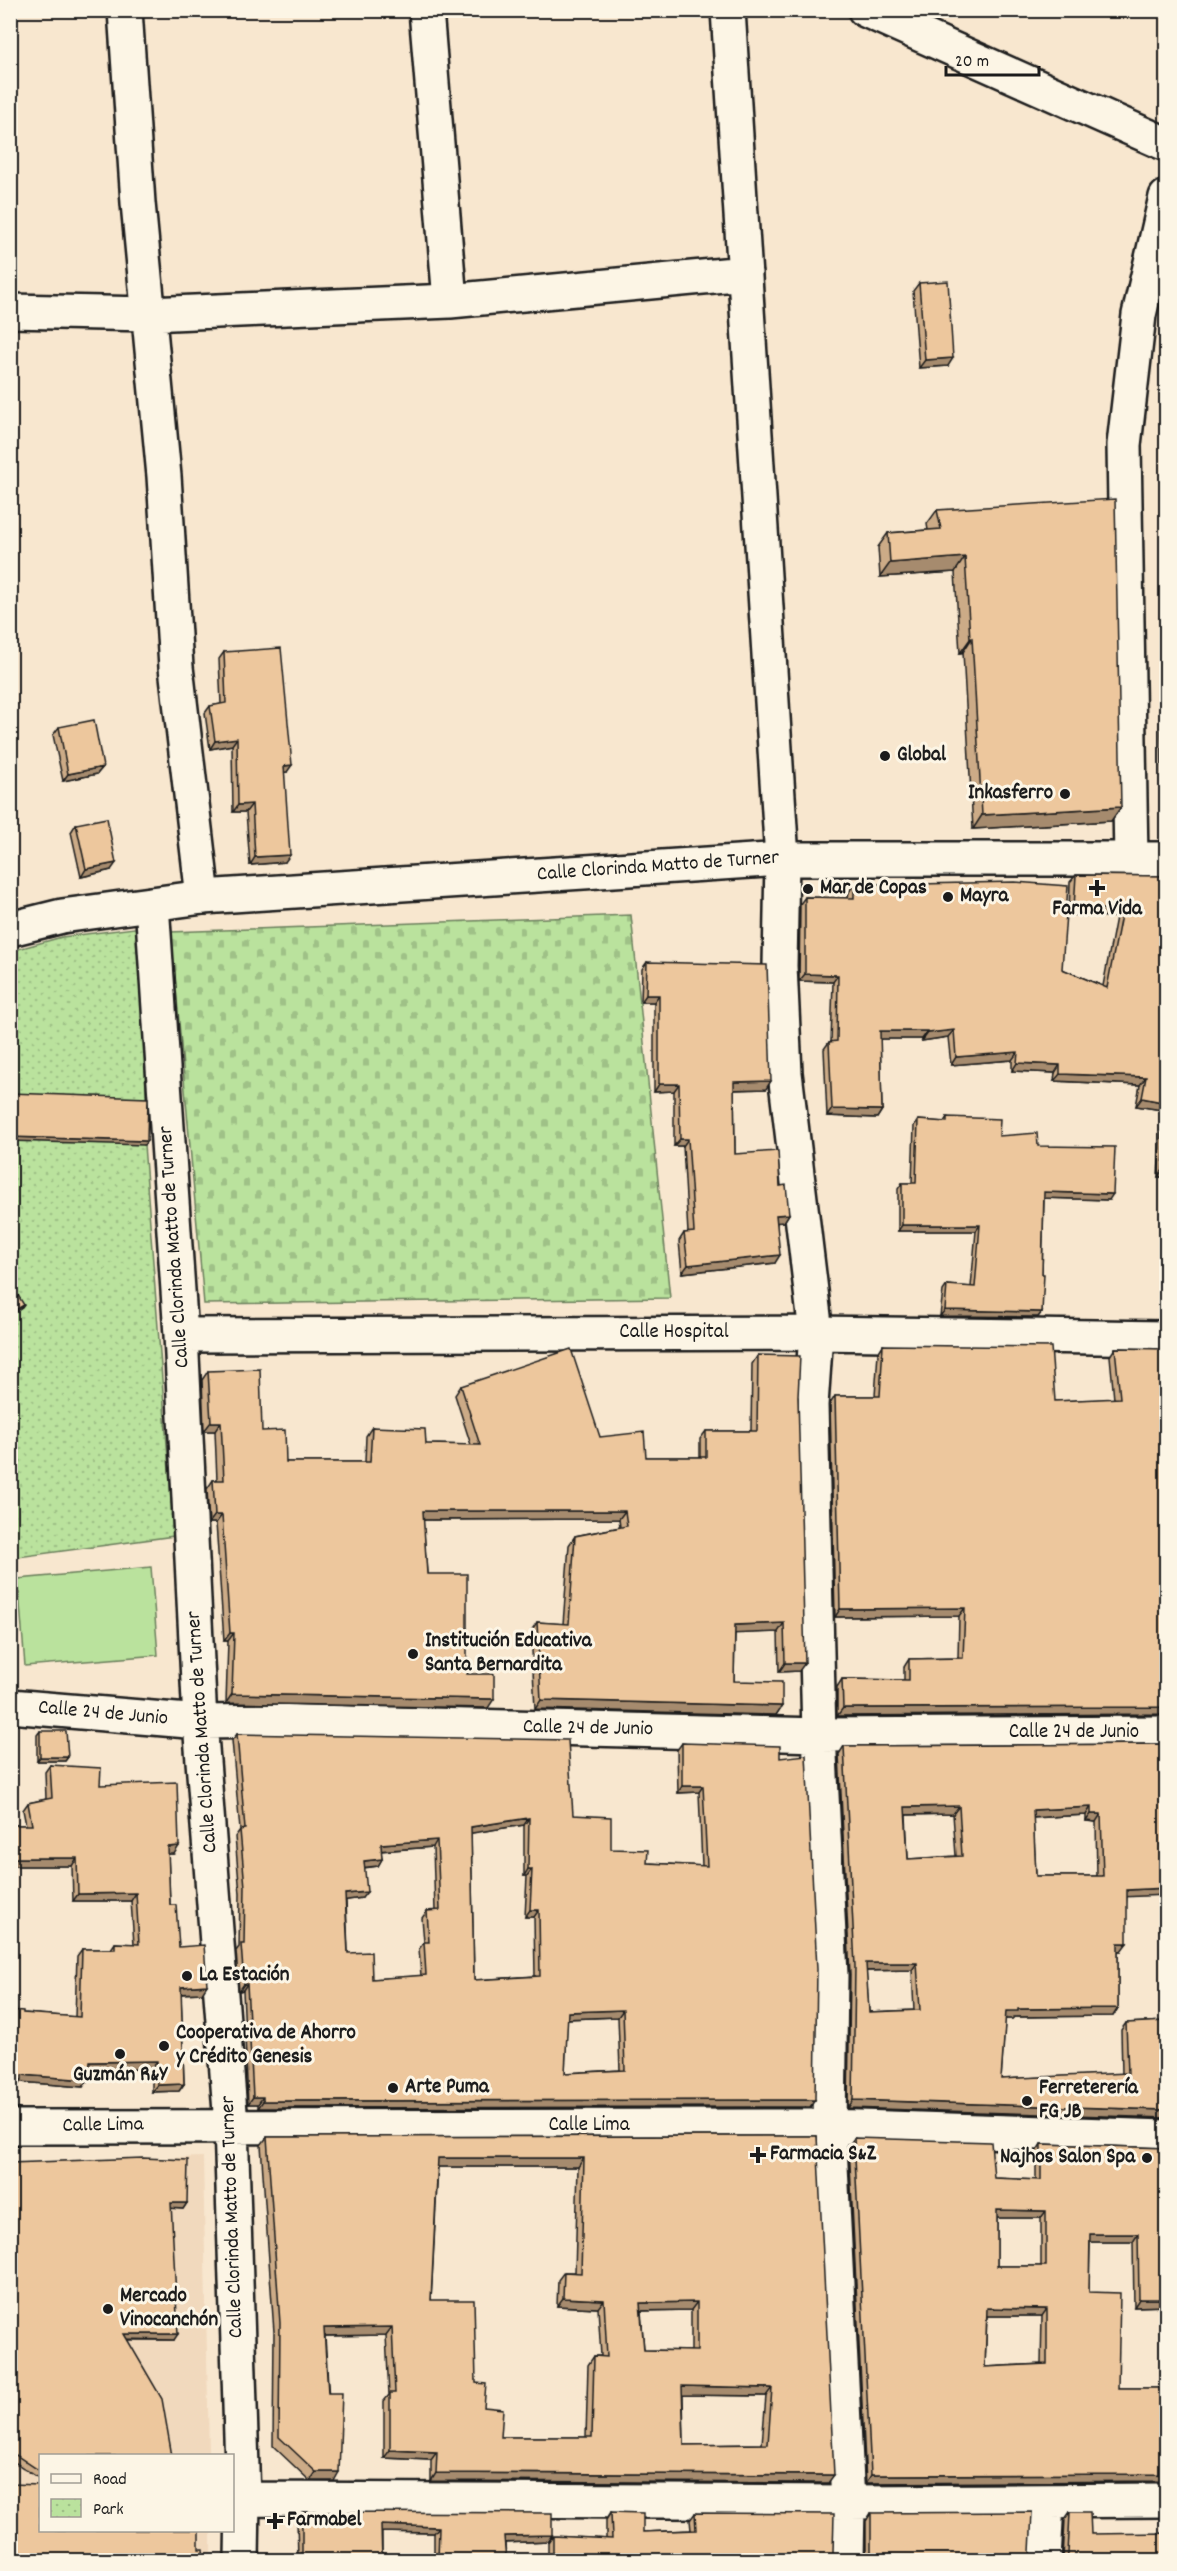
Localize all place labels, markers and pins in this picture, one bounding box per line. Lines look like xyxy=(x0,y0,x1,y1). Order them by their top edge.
place label: Global xyxy=(897,741,947,771)
marker: Global xyxy=(878,749,892,763)
place label: Inkasferro xyxy=(968,779,1053,809)
marker: Inkasferro xyxy=(1058,787,1072,801)
place label: Mar de Copas xyxy=(820,874,927,904)
marker: Farma Vida xyxy=(1090,881,1104,895)
marker: Mar de Copas xyxy=(801,882,815,896)
place label: Mayra xyxy=(960,882,1009,912)
marker: Mayra xyxy=(941,890,955,904)
place label: Farma Vida xyxy=(1052,895,1143,925)
place label: Institución Educativa Santa Bernardita xyxy=(425,1627,593,1681)
marker: Institución Educativa Santa Bernardita xyxy=(406,1647,420,1661)
place label: La Estación xyxy=(199,1961,290,1991)
marker: La Estación xyxy=(180,1969,194,1983)
place label: Cooperativa de Ahorro y Crédito Genesis xyxy=(176,2019,356,2073)
marker: Cooperativa de Ahorro y Crédito Genesis xyxy=(157,2039,171,2053)
marker: Guzmán R&Y xyxy=(113,2047,127,2061)
place label: Guzmán R&Y xyxy=(73,2061,168,2091)
place label: Arte Puma xyxy=(405,2073,490,2103)
place label: Ferreterería FG JB xyxy=(1039,2074,1139,2128)
marker: Arte Puma xyxy=(386,2081,400,2095)
marker: Ferreterería FG JB xyxy=(1020,2094,1034,2108)
place label: Farmacia S&Z xyxy=(770,2140,877,2170)
place label: Najhos Salon Spa xyxy=(1000,2143,1136,2173)
marker: Farmacia S&Z xyxy=(751,2148,765,2162)
marker: Najhos Salon Spa xyxy=(1140,2151,1154,2165)
place label: Mercado Vinocanchón xyxy=(120,2282,218,2336)
marker: Mercado Vinocanchón xyxy=(101,2302,115,2316)
place label: Farmabel xyxy=(287,2506,363,2536)
marker: Farmabel xyxy=(268,2514,282,2528)

